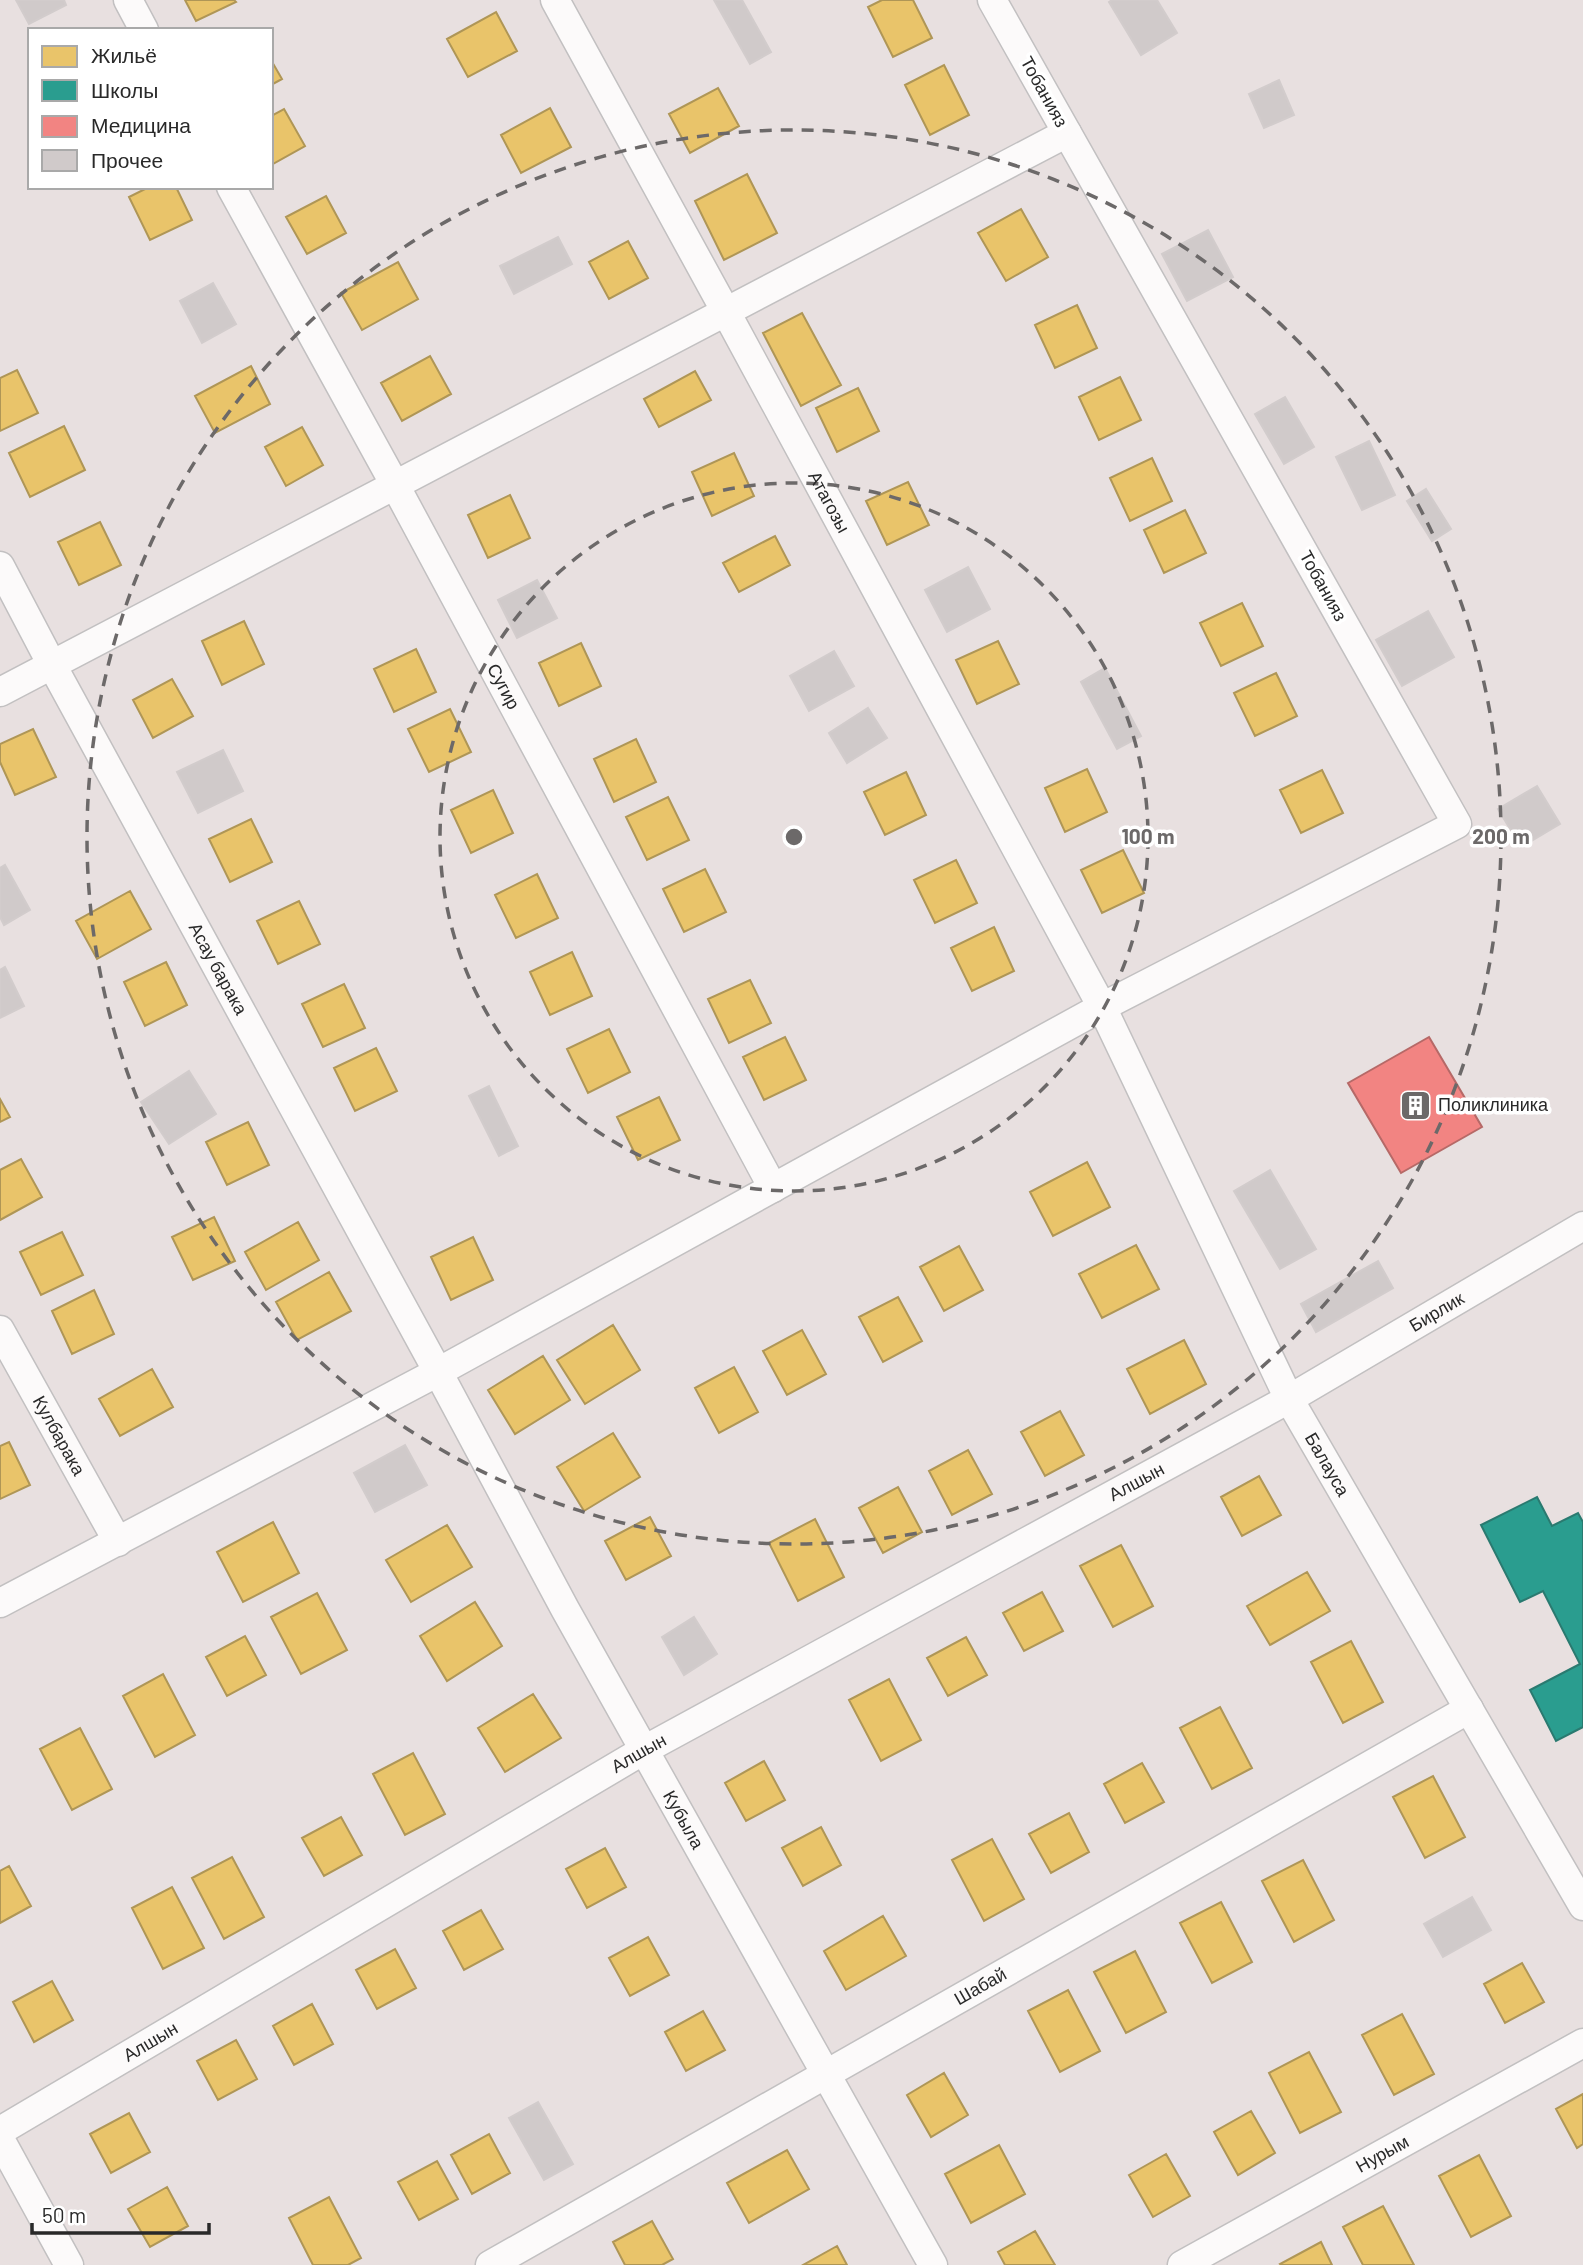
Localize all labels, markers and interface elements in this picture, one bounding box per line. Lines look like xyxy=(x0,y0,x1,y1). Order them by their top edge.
legend xyxy=(28,28,273,189)
text: Жильё xyxy=(91,42,157,67)
street label: Тобанияз xyxy=(1016,52,1073,131)
text: Школы xyxy=(91,77,158,102)
text: Медицина xyxy=(91,112,191,137)
text: Прочее xyxy=(91,147,163,172)
street label: Атагозы xyxy=(804,467,855,536)
street label: Тобанияз xyxy=(1295,546,1352,625)
street label: Сугир xyxy=(483,659,525,713)
text: 100 m xyxy=(1121,823,1175,848)
text: 200 m xyxy=(1472,823,1530,848)
centre of rings xyxy=(782,825,806,849)
street label: Асау барака xyxy=(185,918,253,1019)
building icon: Поликлиника xyxy=(1398,1088,1432,1122)
place label: Поликлиника xyxy=(1438,1093,1549,1115)
street label: Бирлик xyxy=(1405,1287,1468,1336)
street label: Кулбарака xyxy=(29,1391,91,1480)
street label: Балауса xyxy=(1301,1428,1355,1501)
street label: Алшын xyxy=(1104,1457,1168,1505)
street label: Алшын xyxy=(607,1728,670,1777)
street label: Кубыла xyxy=(659,1786,710,1853)
street label: Шабай xyxy=(950,1962,1010,2009)
street label: Алшын xyxy=(119,2016,181,2066)
street label: Нурым xyxy=(1352,2130,1412,2177)
scale bar xyxy=(32,2192,208,2236)
text: 50 m xyxy=(42,2202,86,2227)

